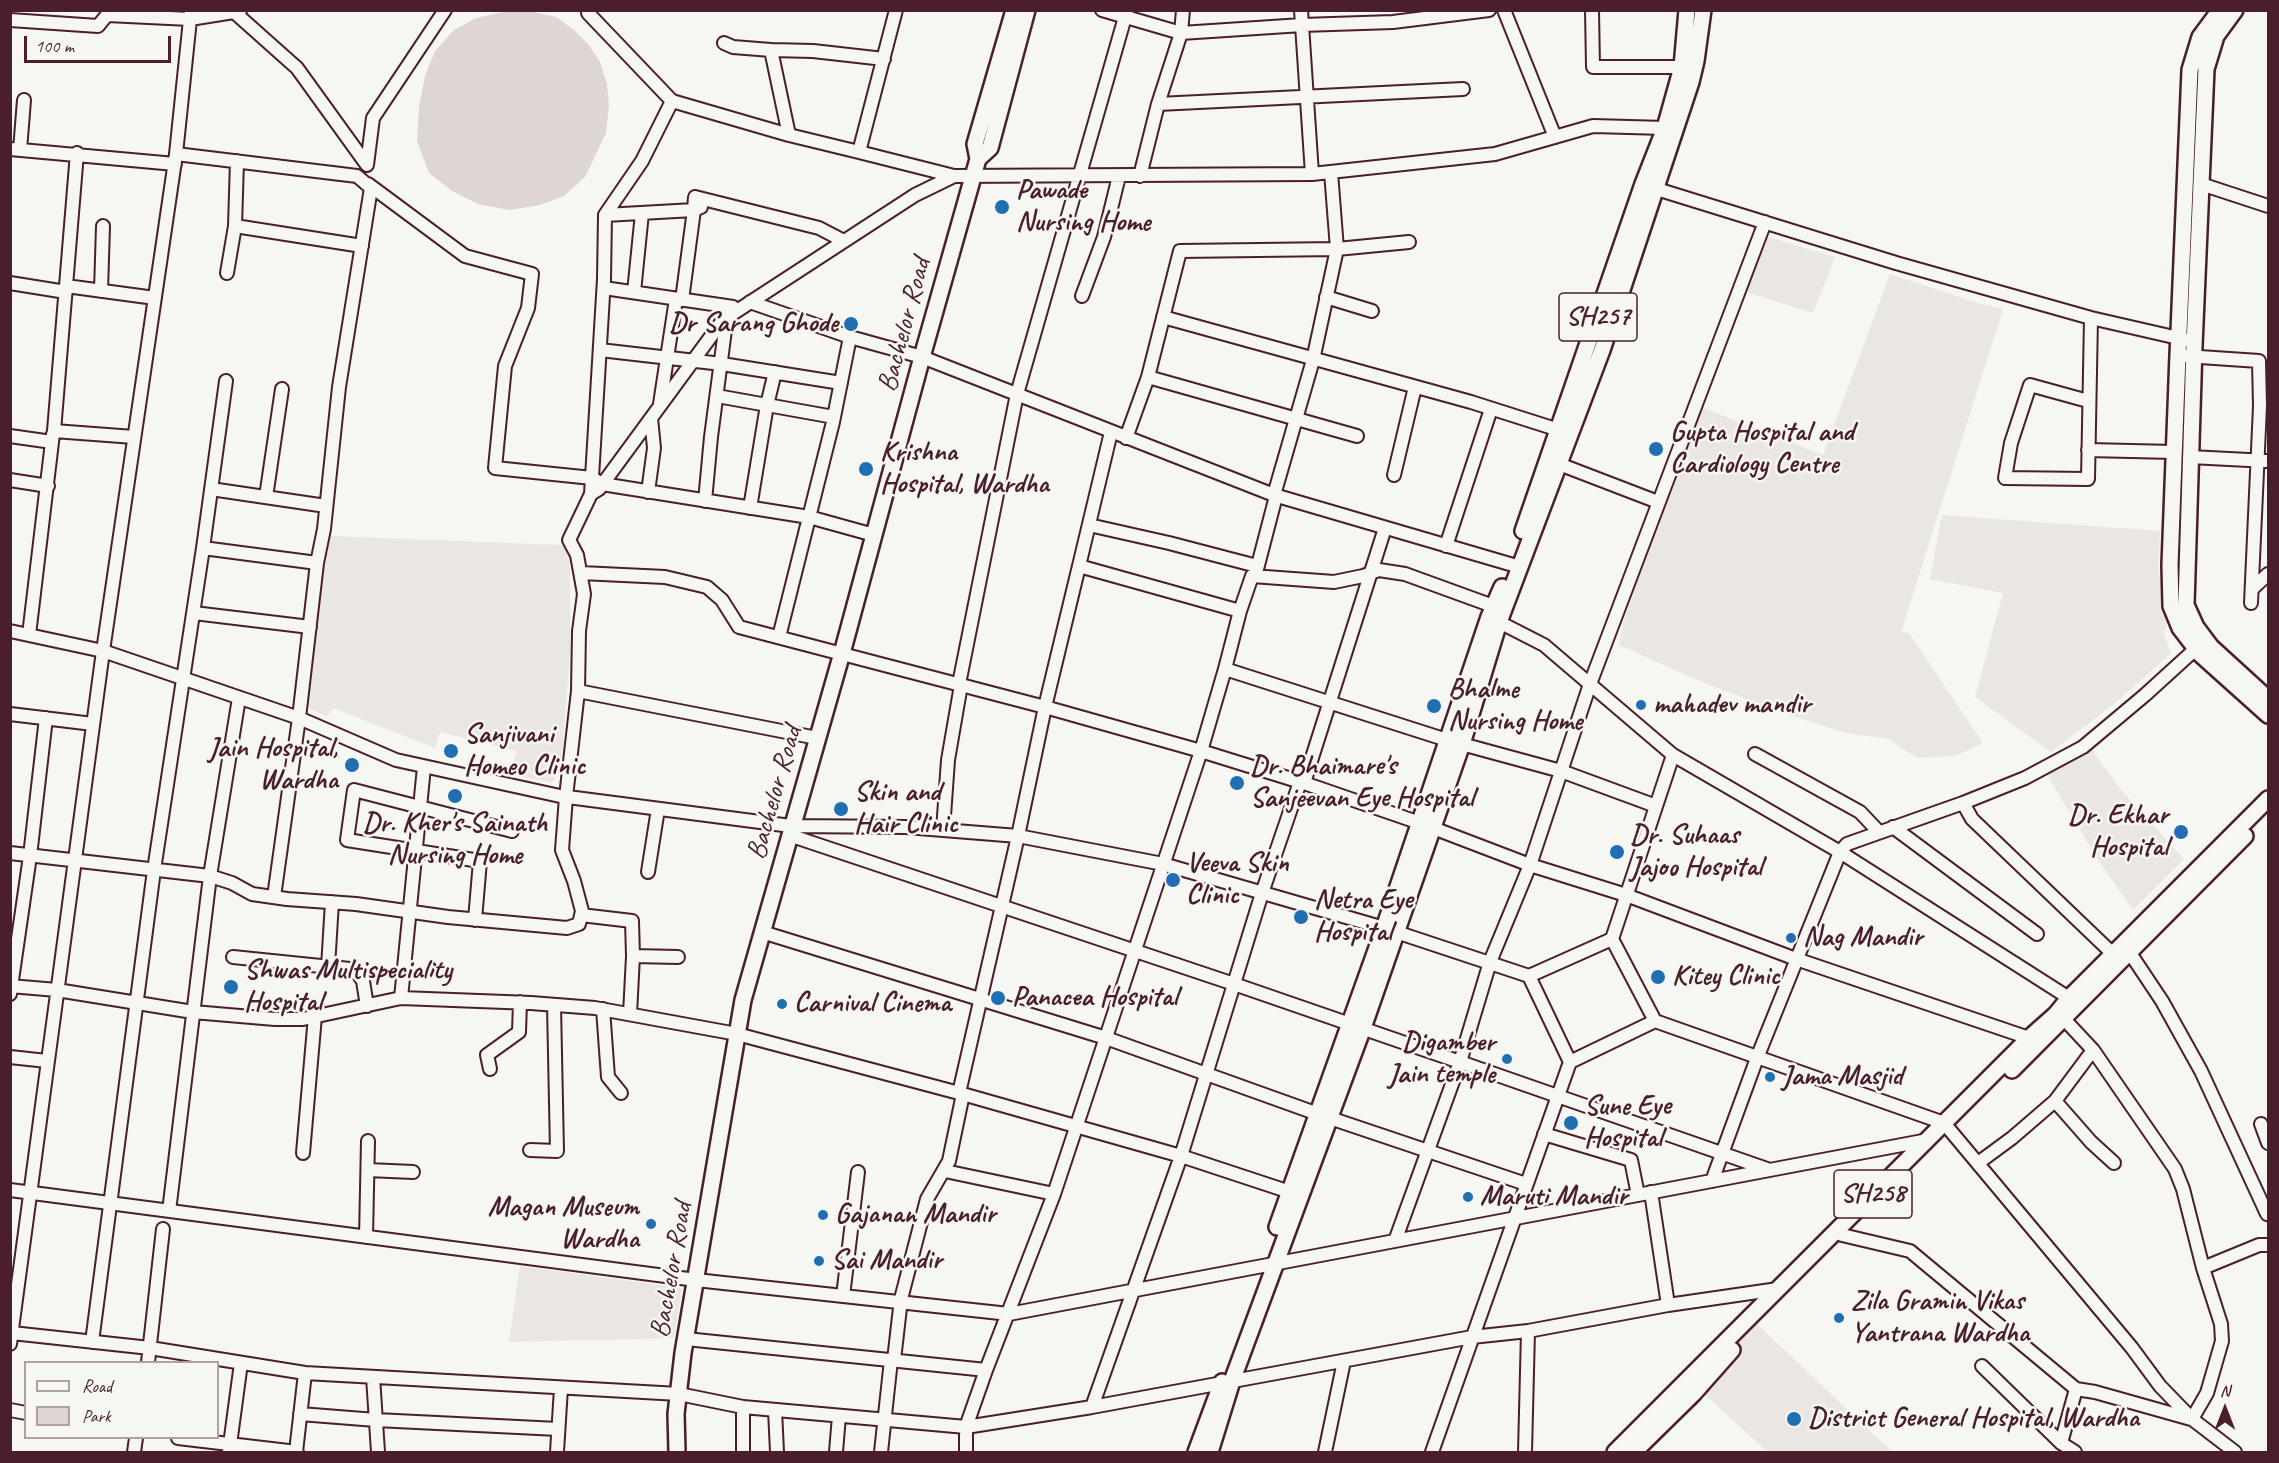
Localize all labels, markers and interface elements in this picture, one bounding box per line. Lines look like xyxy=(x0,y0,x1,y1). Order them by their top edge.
scale bar xyxy=(27,24,174,62)
text: 100 m xyxy=(35,35,74,57)
place label: Pawade Nursing Home xyxy=(1016,174,1150,240)
marker: Pawade Nursing Home xyxy=(993,198,1011,216)
street label: Bachelor Road xyxy=(871,255,939,395)
road number: SH257 xyxy=(1559,293,1637,341)
place label: Dr Sarang Ghode xyxy=(669,307,838,341)
marker: Dr Sarang Ghode xyxy=(842,315,860,333)
place label: Gupta Hospital and Cardiology Centre xyxy=(1670,416,1854,482)
place label: Krishna Hospital, Wardha xyxy=(880,436,1049,502)
marker: Gupta Hospital and Cardiology Centre xyxy=(1647,440,1665,458)
marker: Krishna Hospital, Wardha xyxy=(857,460,875,478)
place label: Bhalme Nursing Home xyxy=(1448,673,1582,739)
place label: mahadev mandir xyxy=(1653,688,1811,722)
marker: Bhalme Nursing Home xyxy=(1425,697,1443,715)
marker: mahadev mandir xyxy=(1634,698,1648,712)
place label: Sanjivani Homeo Clinic xyxy=(464,718,585,784)
street label: Bachelor Road xyxy=(740,723,810,863)
place label: Jain Hospital, Wardha xyxy=(208,732,338,798)
marker: Sanjivani Homeo Clinic xyxy=(442,742,460,760)
place label: Dr. Bhaimare's Sanjeevan Eye Hospital xyxy=(1250,750,1474,816)
marker: Jain Hospital, Wardha xyxy=(343,756,361,774)
marker: Dr. Bhaimare's Sanjeevan Eye Hospital xyxy=(1228,774,1246,792)
place label: Skin and Hair Clinic xyxy=(854,776,958,842)
marker: Dr. Kher's Sainath Nursing Home xyxy=(446,787,464,805)
place label: Dr. Ekhar Hospital xyxy=(2068,799,2168,865)
marker: Skin and Hair Clinic xyxy=(832,800,850,818)
place label: Dr. Kher's Sainath Nursing Home xyxy=(363,807,547,873)
place label: Dr. Suhaas Jajoo Hospital xyxy=(1630,819,1762,885)
marker: Dr. Ekhar Hospital xyxy=(2172,823,2190,841)
marker: Dr. Suhaas Jajoo Hospital xyxy=(1608,843,1626,861)
place label: Veeva Skin Clinic xyxy=(1186,847,1289,913)
marker: Veeva Skin Clinic xyxy=(1164,871,1182,889)
place label: Netra Eye Hospital xyxy=(1314,884,1412,950)
marker: Netra Eye Hospital xyxy=(1292,908,1310,926)
place label: Nag Mandir xyxy=(1803,921,1922,955)
marker: Nag Mandir xyxy=(1784,931,1798,945)
place label: Shwas Multispeciality Hospital xyxy=(244,954,452,1020)
place label: Kitey Clinic xyxy=(1672,960,1780,994)
marker: Kitey Clinic xyxy=(1649,968,1667,986)
marker: Shwas Multispeciality Hospital xyxy=(222,978,240,996)
place label: Panacea Hospital xyxy=(1012,981,1178,1015)
place label: Carnival Cinema xyxy=(794,987,951,1021)
marker: Panacea Hospital xyxy=(989,989,1007,1007)
marker: Carnival Cinema xyxy=(775,997,789,1011)
place label: Digamber Jain temple xyxy=(1388,1026,1495,1092)
marker: Digamber Jain temple xyxy=(1500,1052,1514,1066)
place label: Jama Masjid xyxy=(1782,1060,1903,1094)
marker: Jama Masjid xyxy=(1763,1070,1777,1084)
place label: Sune Eye Hospital xyxy=(1584,1090,1670,1156)
marker: Sune Eye Hospital xyxy=(1562,1114,1580,1132)
road number: SH258 xyxy=(1834,1170,1912,1218)
place label: Maruti Mandir xyxy=(1480,1180,1627,1214)
marker: Maruti Mandir xyxy=(1461,1190,1475,1204)
place label: Magan Museum Wardha xyxy=(488,1191,639,1257)
place label: Gajanan Mandir xyxy=(835,1198,996,1232)
street label: Bachelor Road xyxy=(644,1200,700,1340)
marker: Gajanan Mandir xyxy=(816,1208,830,1222)
marker: Magan Museum Wardha xyxy=(644,1217,658,1231)
place label: Sai Mandir xyxy=(831,1244,942,1278)
marker: Sai Mandir xyxy=(812,1254,826,1268)
place label: Zila Gramin Vikas Yantrana Wardha xyxy=(1851,1285,2029,1351)
marker: Zila Gramin Vikas Yantrana Wardha xyxy=(1832,1311,1846,1325)
legend xyxy=(24,1361,219,1439)
text: Road xyxy=(82,1375,112,1397)
north arrow xyxy=(2195,1379,2255,1439)
text: N xyxy=(2220,1381,2230,1401)
place label: District General Hospital, Wardha xyxy=(1808,1402,2139,1436)
text: Park xyxy=(82,1405,111,1427)
marker: District General Hospital, Wardha xyxy=(1785,1410,1803,1428)

